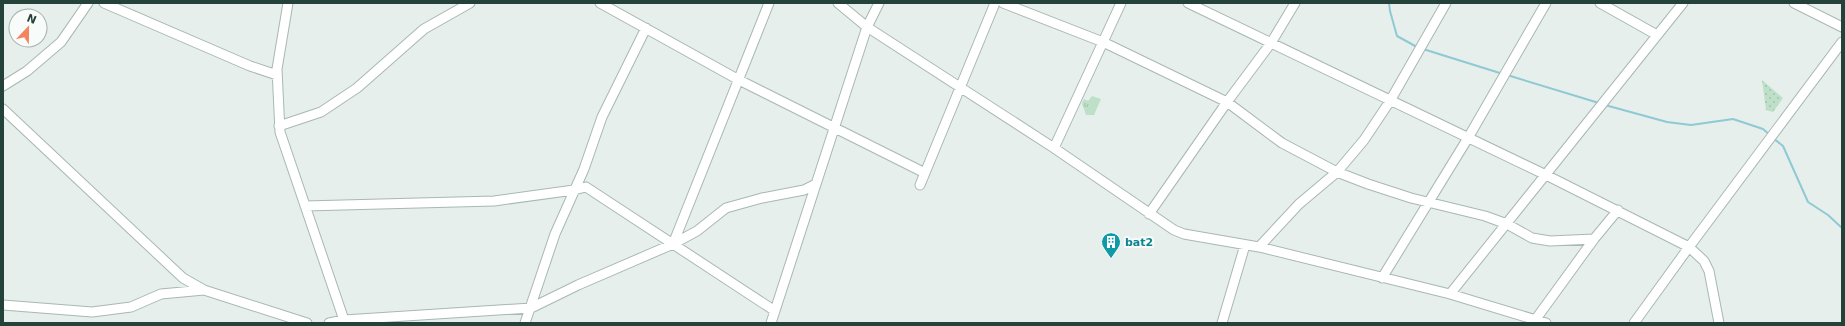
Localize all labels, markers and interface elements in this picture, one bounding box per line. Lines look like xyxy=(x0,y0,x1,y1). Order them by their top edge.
north arrow xyxy=(8,8,48,48)
text: N xyxy=(25,11,38,27)
building icon: bat2 xyxy=(1100,231,1122,259)
place label: bat2 xyxy=(1125,236,1153,249)

